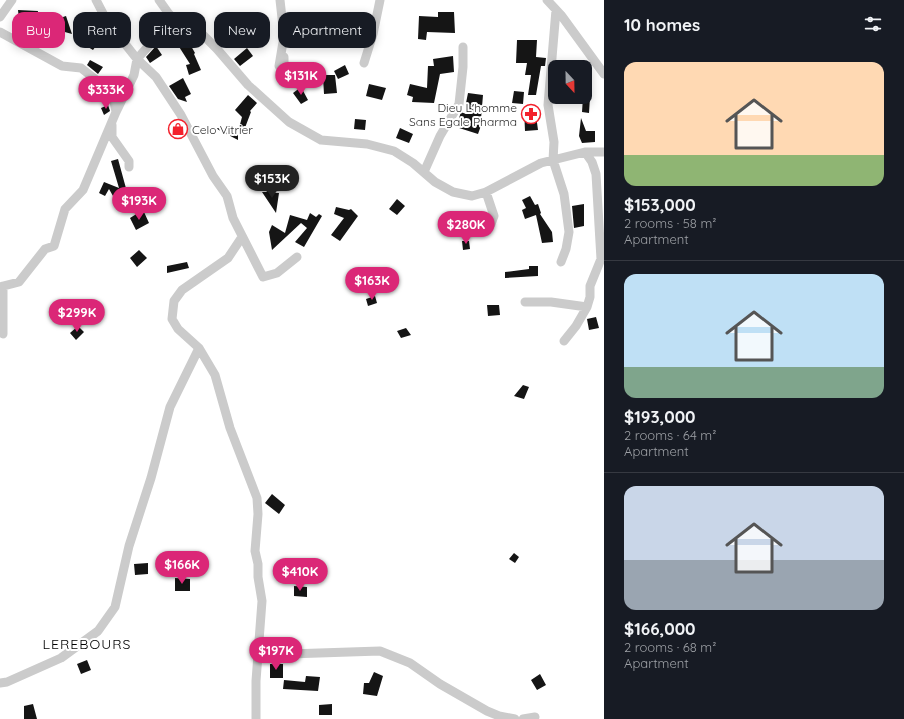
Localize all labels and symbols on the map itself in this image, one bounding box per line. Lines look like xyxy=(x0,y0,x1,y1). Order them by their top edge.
north arrow xyxy=(548,60,592,104)
pin: $131K xyxy=(273,62,329,96)
pin: $333K xyxy=(78,76,134,110)
place label: Dieu L'homme Sans Egale Pharma xyxy=(409,100,517,129)
pharmacy icon: Dieu L'homme Sans Egale Pharma xyxy=(520,103,542,125)
shop icon: Celo Vitrier xyxy=(167,118,189,140)
place label: Celo Vitrier xyxy=(192,122,253,137)
pin: $153K xyxy=(244,165,300,199)
pin: $193K xyxy=(111,187,167,221)
pin: $280K xyxy=(438,211,494,245)
pin: $163K xyxy=(344,267,400,301)
pin: $299K xyxy=(49,299,105,333)
pin: $166K xyxy=(154,551,210,585)
pin: $410K xyxy=(272,558,328,592)
district label: LEREBOURS xyxy=(43,635,131,653)
pin: $197K xyxy=(248,637,304,671)

